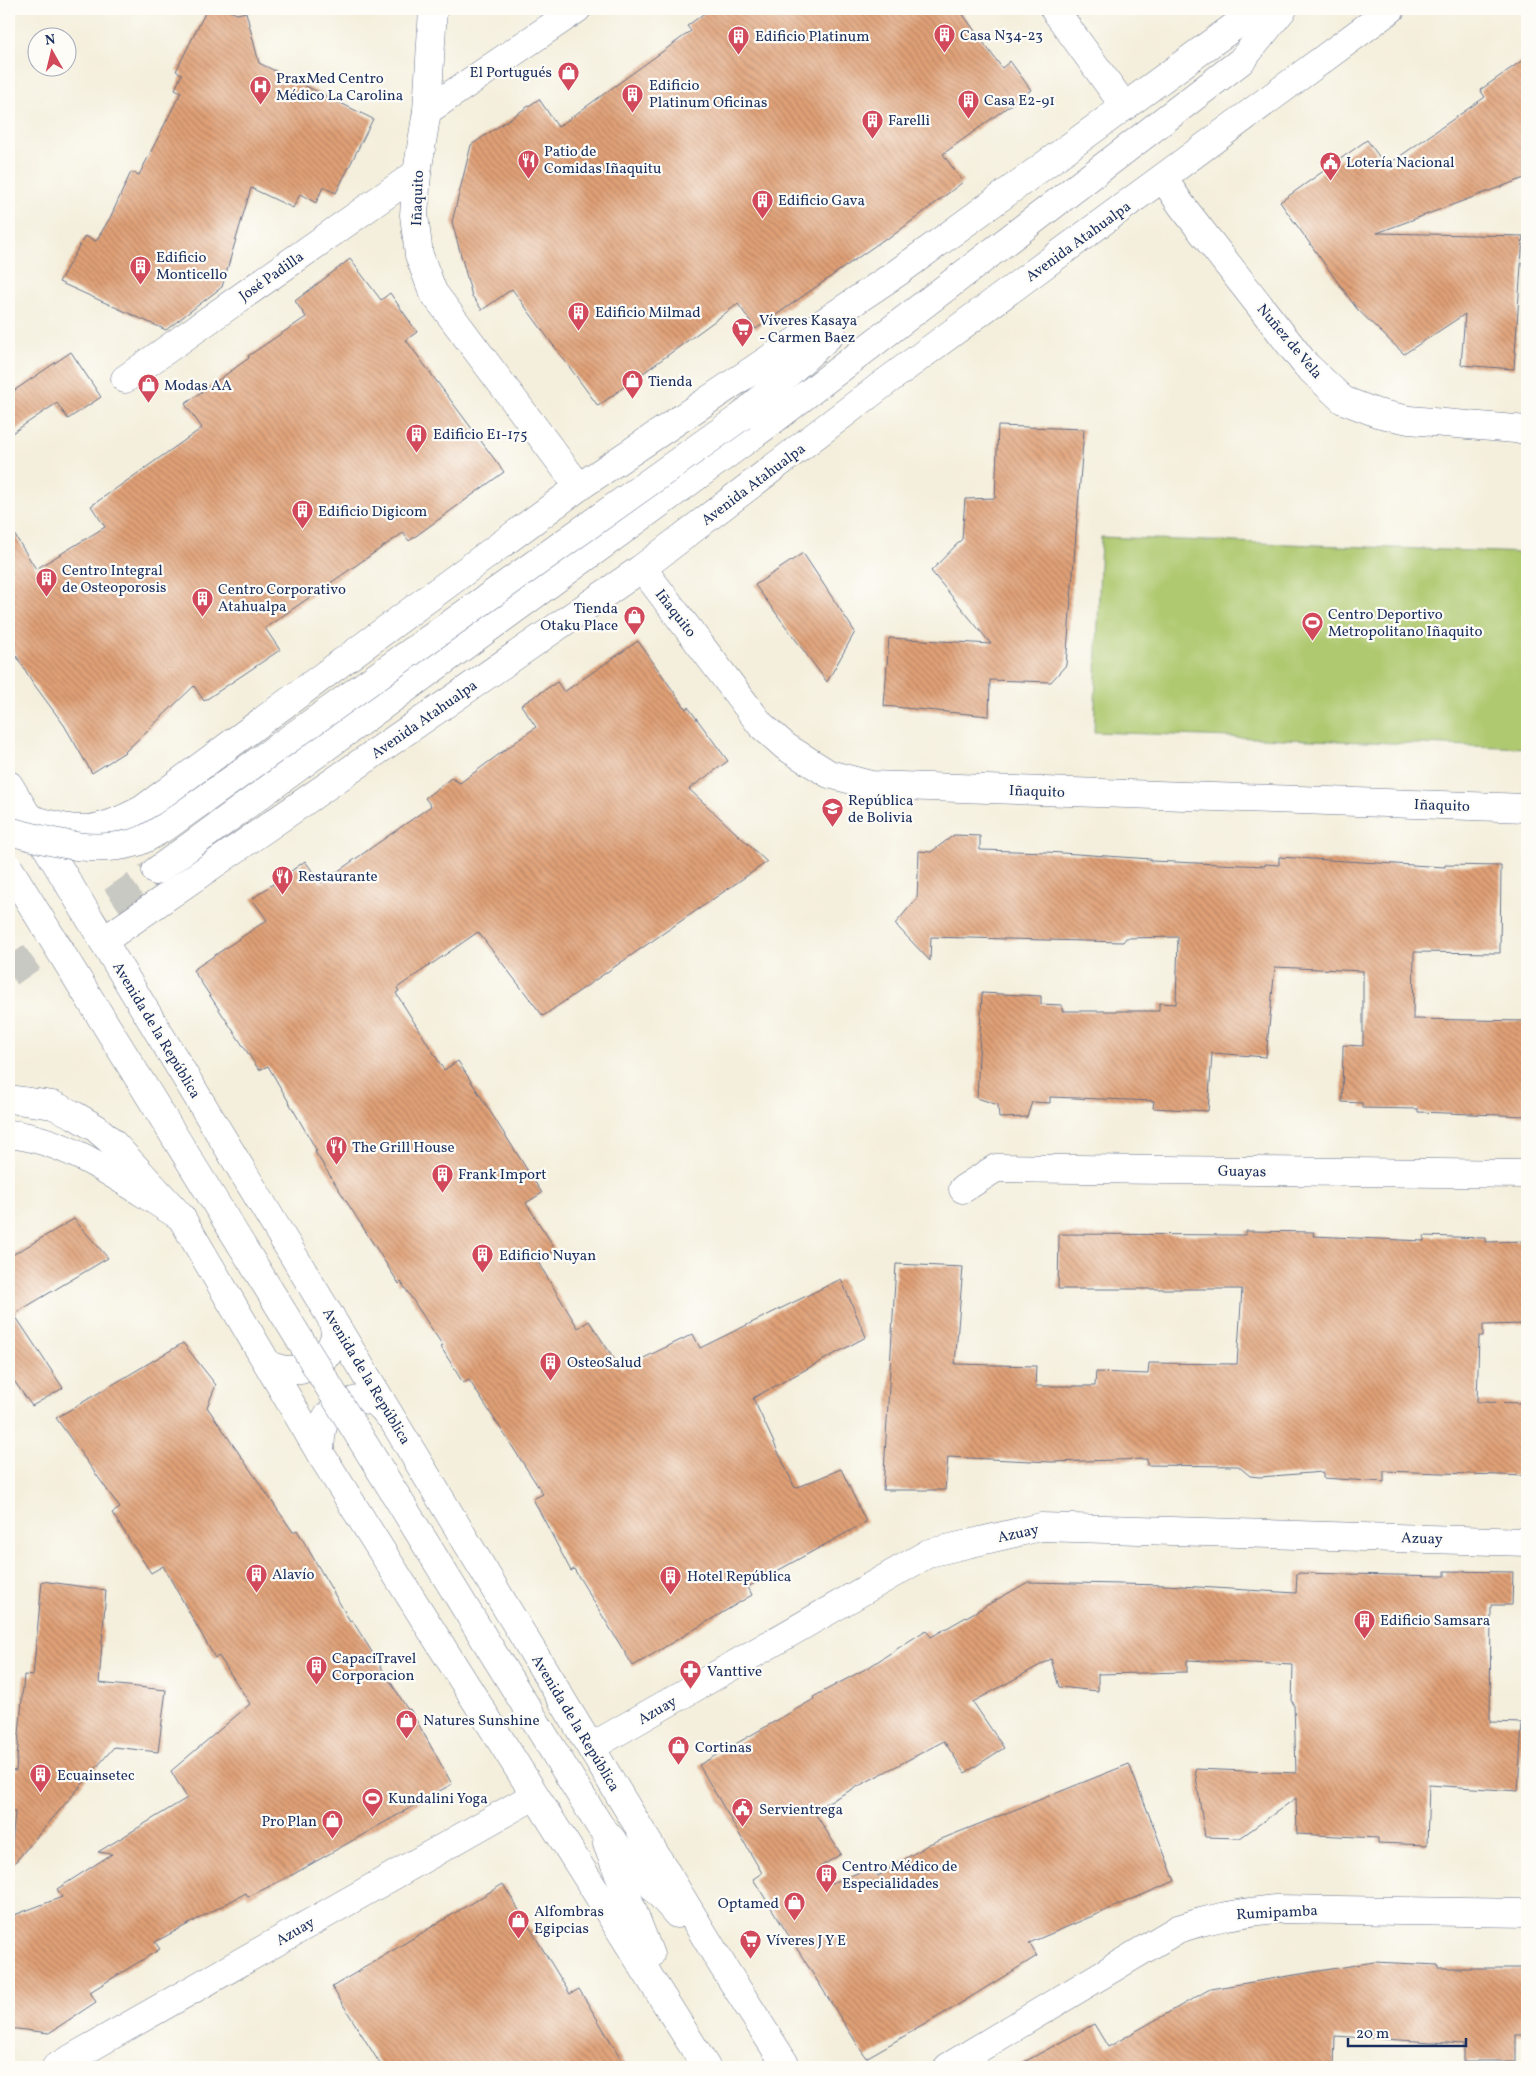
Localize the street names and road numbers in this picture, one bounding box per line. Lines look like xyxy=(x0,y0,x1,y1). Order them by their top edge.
street label: Iñaquito xyxy=(407,170,430,226)
street label: Avenida Atahualpa xyxy=(1022,197,1136,288)
street label: José Padilla xyxy=(235,247,309,307)
street label: Nuñez de Vela xyxy=(1251,300,1327,384)
street label: Avenida Atahualpa xyxy=(697,439,810,531)
street label: Iñaquito xyxy=(649,585,700,642)
street label: Avenida Atahualpa xyxy=(367,676,482,765)
street label: Iñaquito xyxy=(1009,781,1065,804)
street label: Iñaquito xyxy=(1414,795,1470,818)
street label: Avenida de la República xyxy=(107,959,205,1103)
street label: Guayas xyxy=(1218,1162,1266,1183)
street label: Avenida de la República xyxy=(317,1305,415,1449)
street label: Azuay xyxy=(996,1520,1041,1549)
street label: Azuay xyxy=(1401,1528,1443,1551)
street label: Avenida de la República xyxy=(526,1652,624,1796)
street label: Azuay xyxy=(634,1692,681,1731)
street label: Rumipamba xyxy=(1236,1901,1318,1926)
street label: Azuay xyxy=(272,1913,319,1952)

